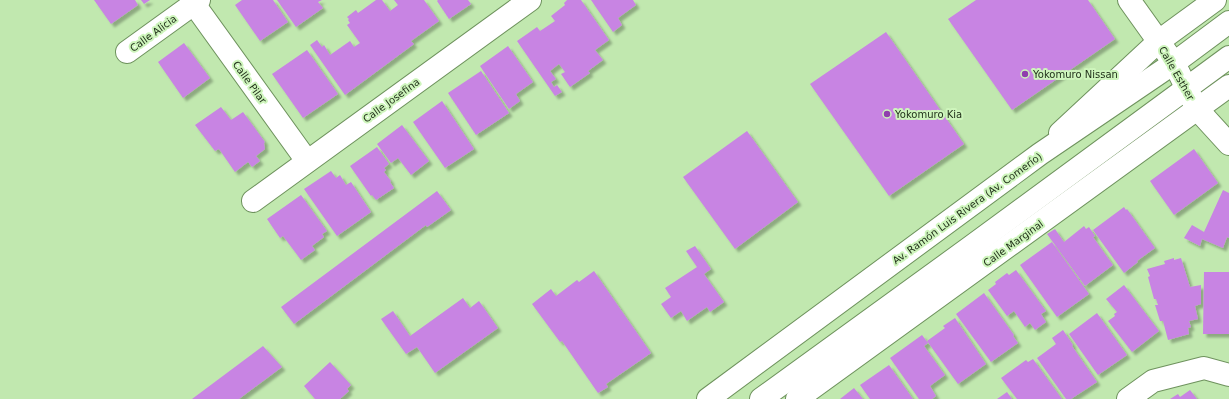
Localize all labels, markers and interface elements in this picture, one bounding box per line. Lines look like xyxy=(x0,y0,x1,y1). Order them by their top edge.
street label: Calle Alicia xyxy=(128,13,179,54)
street label: Calle Esther xyxy=(1157,44,1197,103)
street label: Calle Pilar xyxy=(231,59,269,106)
marker: Yokomuro Nissan xyxy=(1020,69,1030,79)
place label: Yokomuro Nissan xyxy=(1032,69,1118,80)
street label: Calle Josefina xyxy=(361,76,422,125)
marker: Yokomuro Kia xyxy=(882,109,892,119)
place label: Yokomuro Kia xyxy=(894,109,962,120)
street label: Av. Ramón Luis Rivera (Av. Comerío) xyxy=(891,151,1044,266)
street label: Calle Marginal xyxy=(981,218,1045,269)

